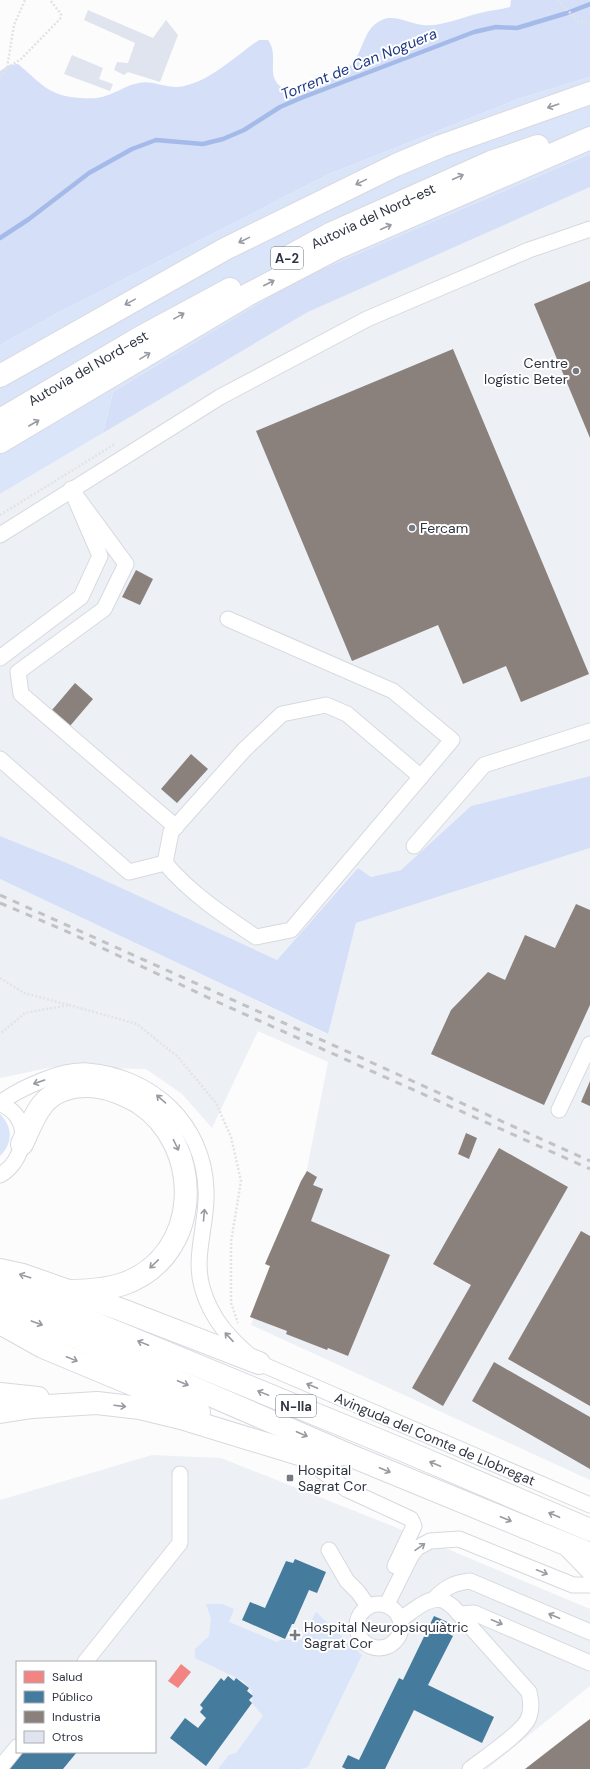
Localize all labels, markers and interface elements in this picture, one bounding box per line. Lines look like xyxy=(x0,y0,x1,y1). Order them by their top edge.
water label: Torrent de Can Noguera xyxy=(278,23,440,105)
one-way arrow xyxy=(548,103,560,111)
one-way arrow xyxy=(452,173,464,180)
street label: Autovia del Nord-est xyxy=(308,179,438,253)
one-way arrow xyxy=(355,179,367,186)
one-way arrow xyxy=(380,222,392,230)
one-way arrow xyxy=(238,237,250,244)
road number: A-2 xyxy=(271,247,303,269)
one-way arrow xyxy=(263,279,275,286)
one-way arrow xyxy=(124,298,136,306)
one-way arrow xyxy=(173,312,185,319)
street label: Autovia del Nord-est xyxy=(25,326,151,410)
one-way arrow xyxy=(139,351,151,359)
place label: Centre logístic Beter xyxy=(484,354,568,388)
marker: Centre logístic Beter xyxy=(571,366,581,376)
one-way arrow xyxy=(28,418,40,426)
place label: Fercam xyxy=(420,519,468,537)
marker: Fercam xyxy=(407,523,417,533)
one-way arrow xyxy=(33,1079,46,1086)
one-way arrow xyxy=(156,1095,167,1104)
one-way arrow xyxy=(173,1139,180,1151)
one-way arrow xyxy=(201,1209,208,1222)
one-way arrow xyxy=(149,1259,159,1269)
one-way arrow xyxy=(19,1272,31,1280)
one-way arrow xyxy=(30,1320,43,1327)
one-way arrow xyxy=(225,1332,234,1342)
one-way arrow xyxy=(137,1339,149,1347)
one-way arrow xyxy=(66,1356,78,1363)
one-way arrow xyxy=(176,1380,188,1388)
one-way arrow xyxy=(307,1382,319,1389)
one-way arrow xyxy=(257,1388,269,1396)
street label: Avinguda del Comte de Llobregat xyxy=(332,1388,538,1490)
road number: N-IIa xyxy=(276,1395,316,1417)
one-way arrow xyxy=(113,1402,126,1409)
one-way arrow xyxy=(296,1431,308,1439)
one-way arrow xyxy=(429,1460,441,1467)
place label: Hospital Sagrat Cor xyxy=(298,1461,367,1495)
one-way arrow xyxy=(379,1466,391,1474)
marker: Hospital Sagrat Cor xyxy=(285,1473,295,1483)
one-way arrow xyxy=(549,1511,561,1518)
one-way arrow xyxy=(499,1516,511,1524)
one-way arrow xyxy=(415,1543,426,1551)
one-way arrow xyxy=(536,1569,548,1576)
one-way arrow xyxy=(548,1612,560,1620)
place label: Hospital Neuropsiquiàtric Sagrat Cor xyxy=(304,1618,469,1652)
one-way arrow xyxy=(490,1619,502,1627)
marker: Hospital Neuropsiquiàtric Sagrat Cor xyxy=(289,1629,301,1641)
legend xyxy=(16,1661,156,1753)
text: Salud xyxy=(52,1669,83,1685)
text: Público xyxy=(52,1689,93,1705)
text: Industria xyxy=(52,1709,100,1725)
text: Otros xyxy=(52,1729,83,1745)

